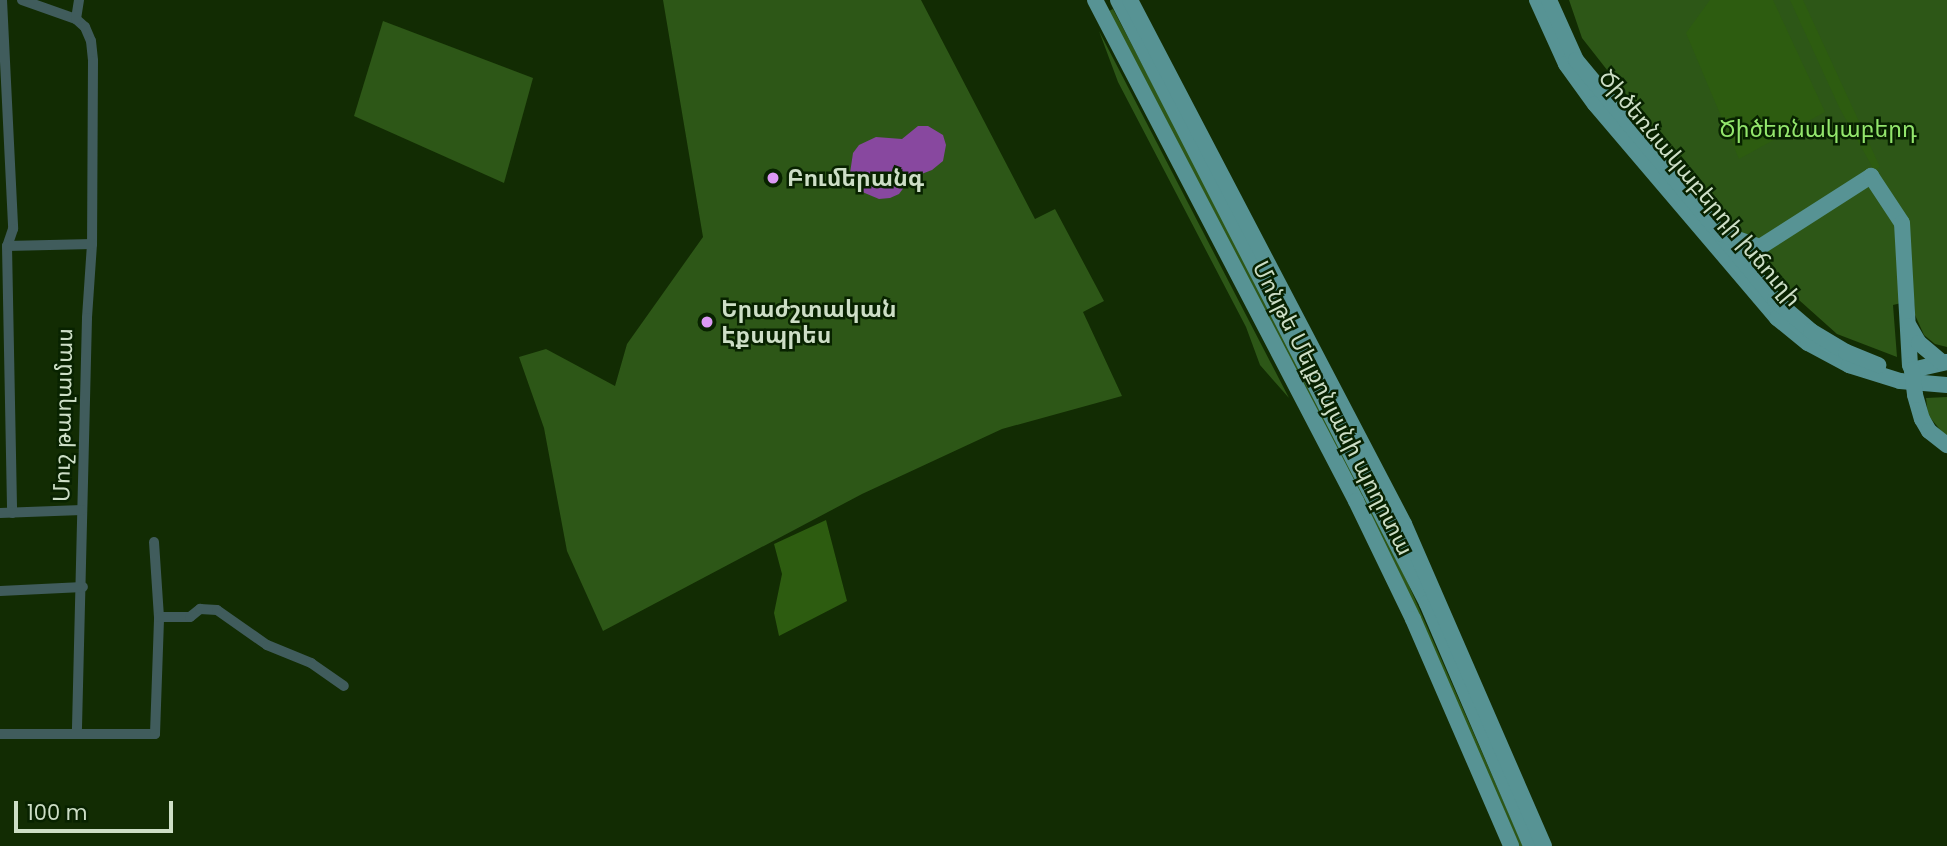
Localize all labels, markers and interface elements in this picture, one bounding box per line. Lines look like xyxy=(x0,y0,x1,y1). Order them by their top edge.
street label: Ծիծեռնակաբերդի խճուղի xyxy=(1593,64,1807,312)
park label: Ծիծեռնակաբերդ xyxy=(1719,115,1917,143)
place label: Բումերանգ xyxy=(787,164,924,192)
marker: Բումերանգ xyxy=(765,170,781,186)
street label: Մոնթե Մելքոնյանի պողոտա xyxy=(1247,256,1419,560)
place label: Երաժշտական Էքսպրես xyxy=(721,295,897,349)
marker: Երաժշտական Էքսպրես xyxy=(699,314,715,330)
street label: Մուշ թաղամաս xyxy=(48,328,78,502)
scale bar xyxy=(18,786,177,830)
text: 100 m xyxy=(27,798,87,827)

